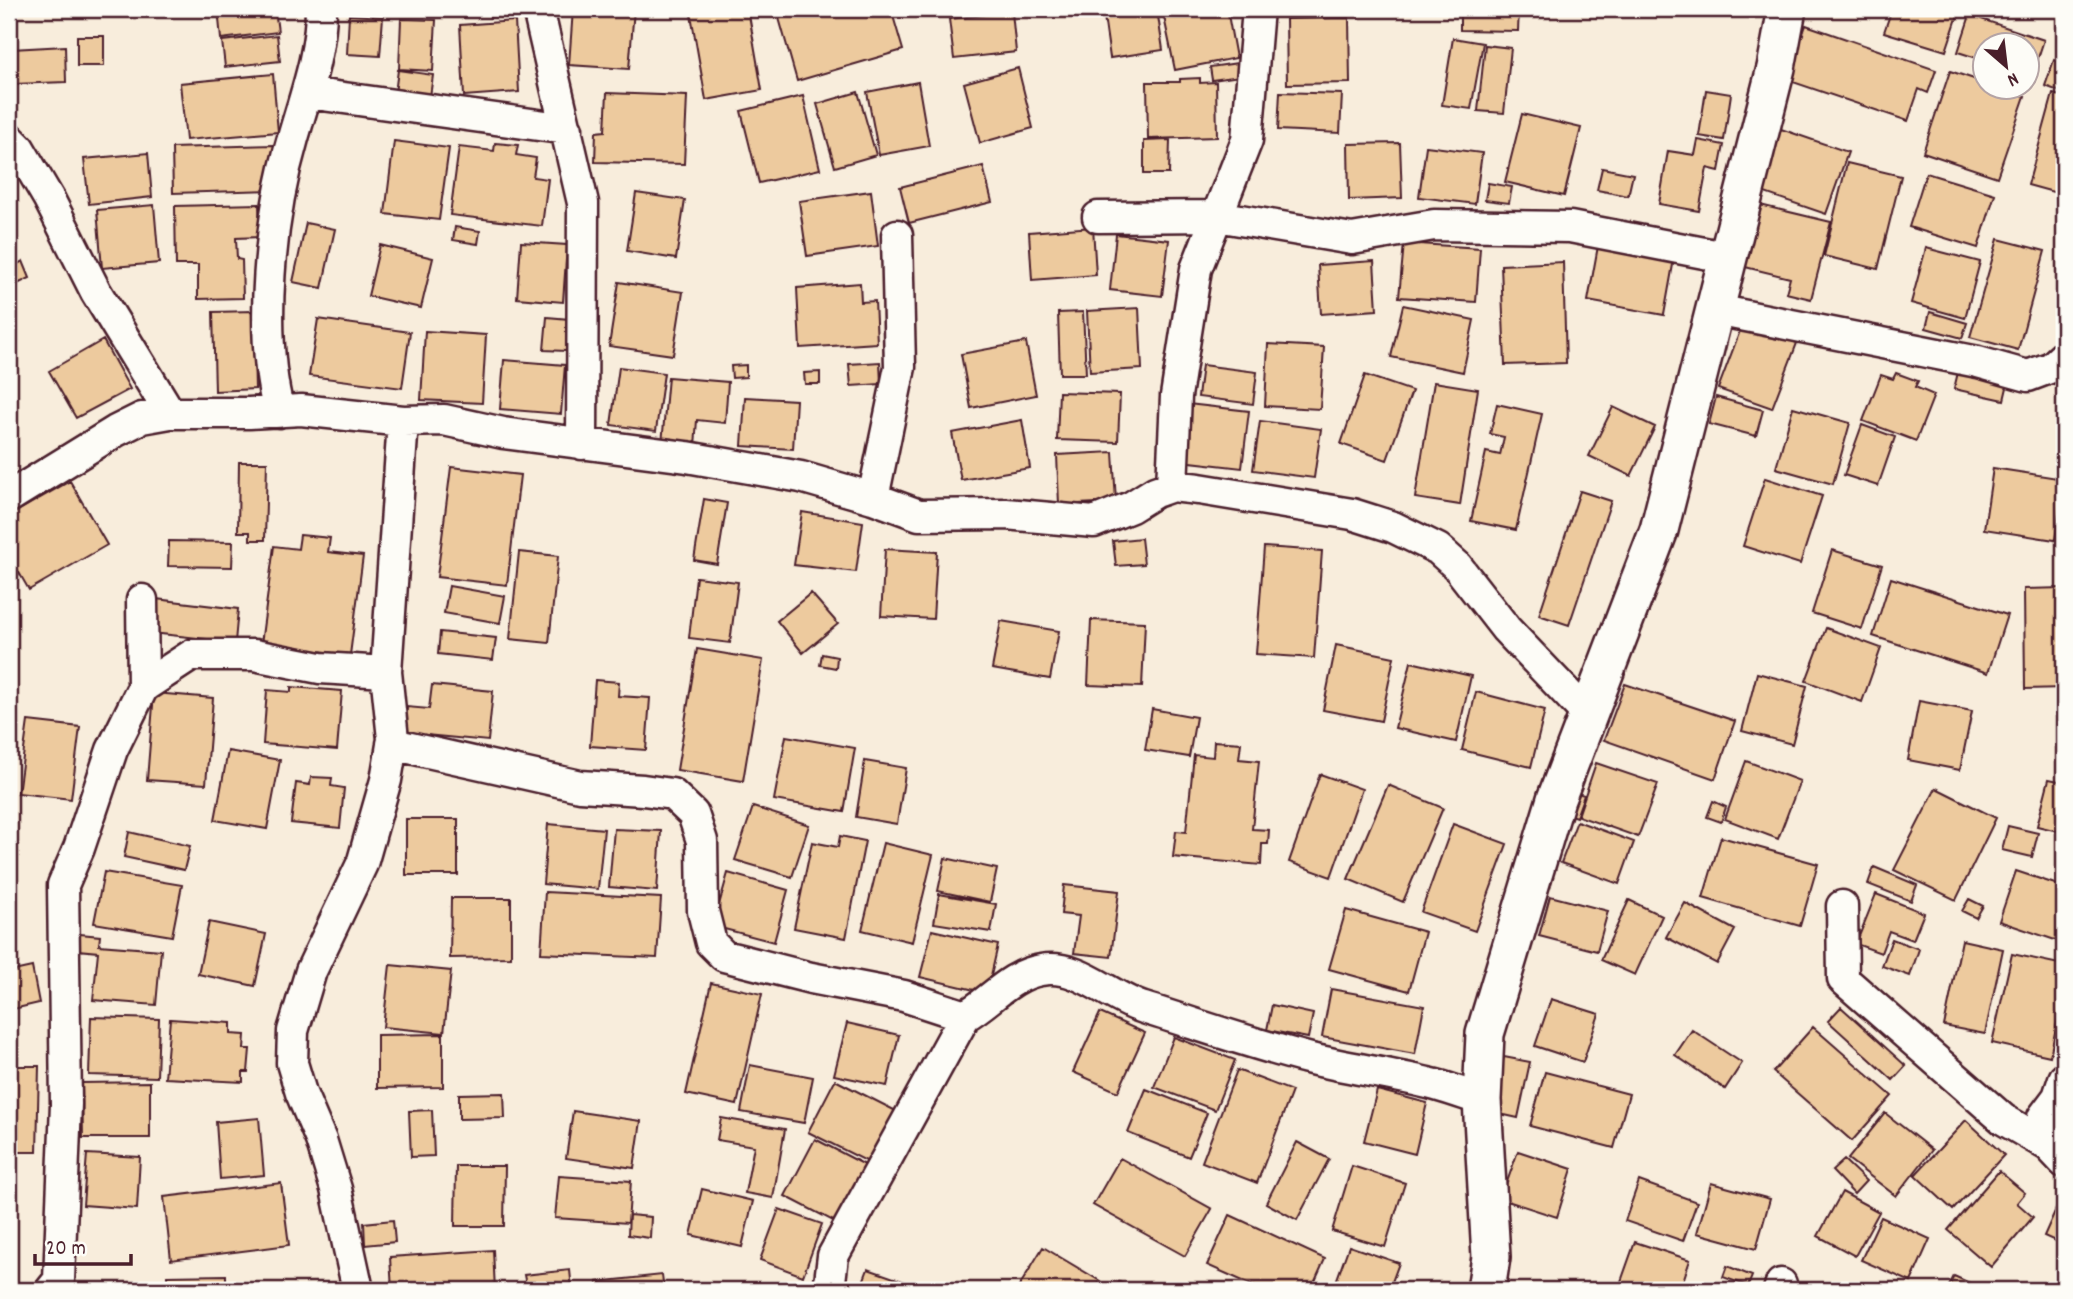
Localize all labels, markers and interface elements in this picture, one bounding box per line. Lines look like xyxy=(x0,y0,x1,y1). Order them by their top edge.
north arrow xyxy=(1972,32,2042,102)
text: N xyxy=(2002,64,2023,92)
scale bar xyxy=(35,1222,131,1266)
text: 20 m xyxy=(46,1235,86,1265)

